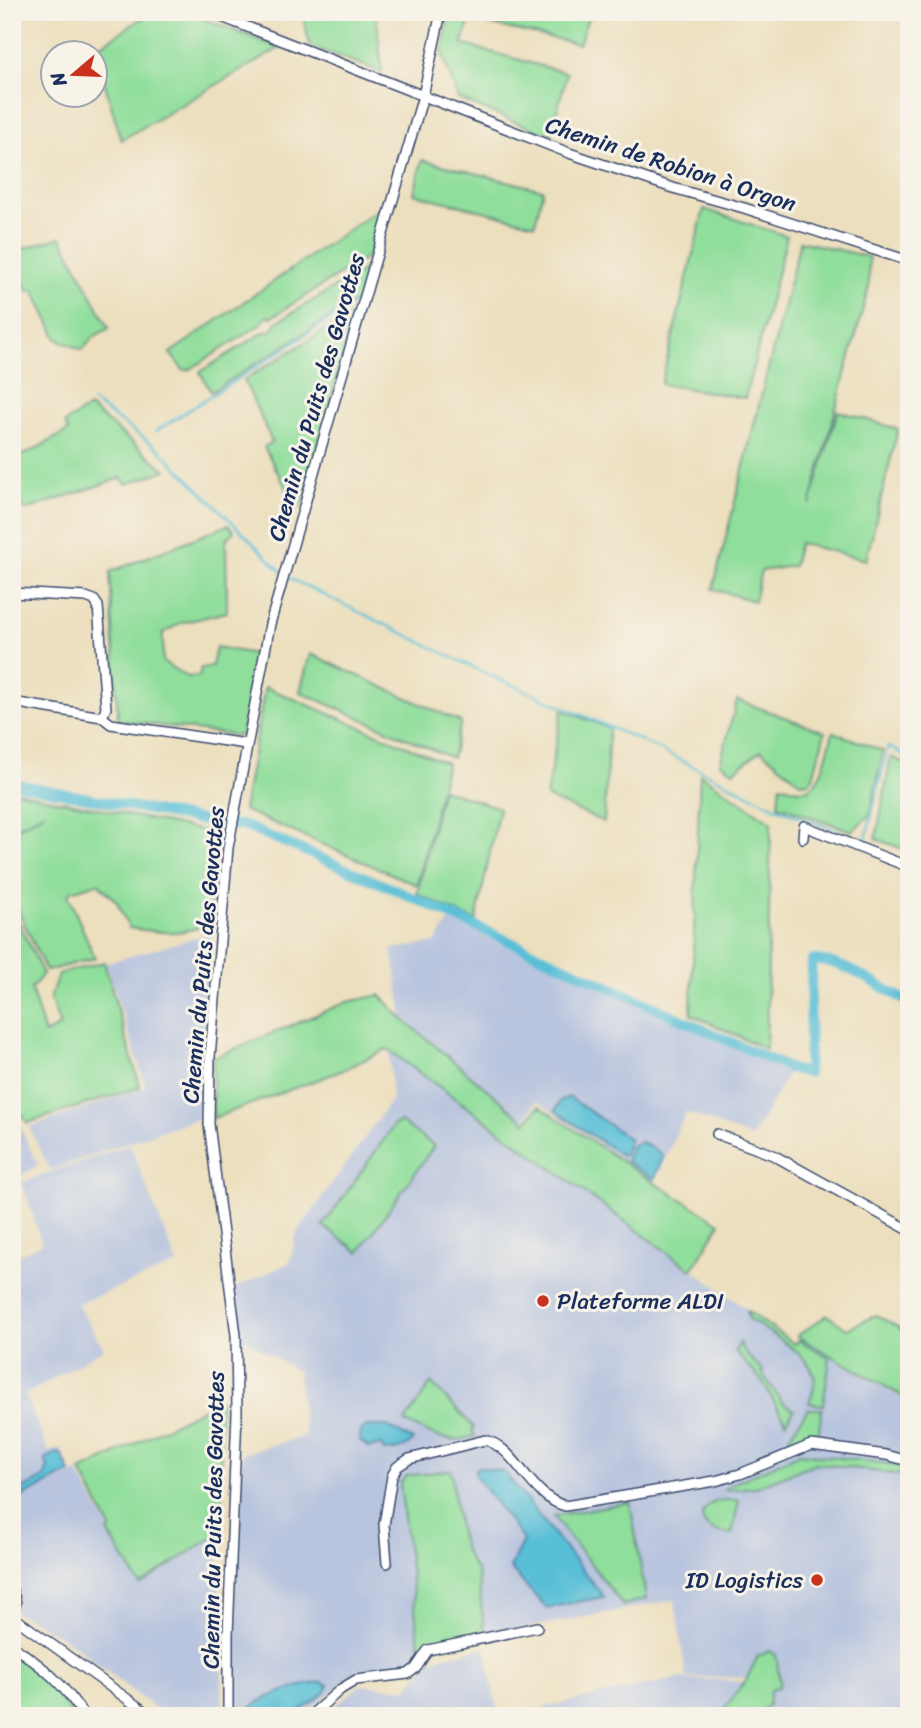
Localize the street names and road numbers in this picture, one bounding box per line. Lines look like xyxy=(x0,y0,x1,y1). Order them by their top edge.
street label: Chemin de Robion à Orgon xyxy=(540,105,802,225)
street label: Chemin du Puits des Gavottes xyxy=(256,248,377,546)
street label: Chemin du Puits des Gavottes xyxy=(170,804,237,1105)
street label: Chemin du Puits des Gavottes xyxy=(190,1370,237,1669)

